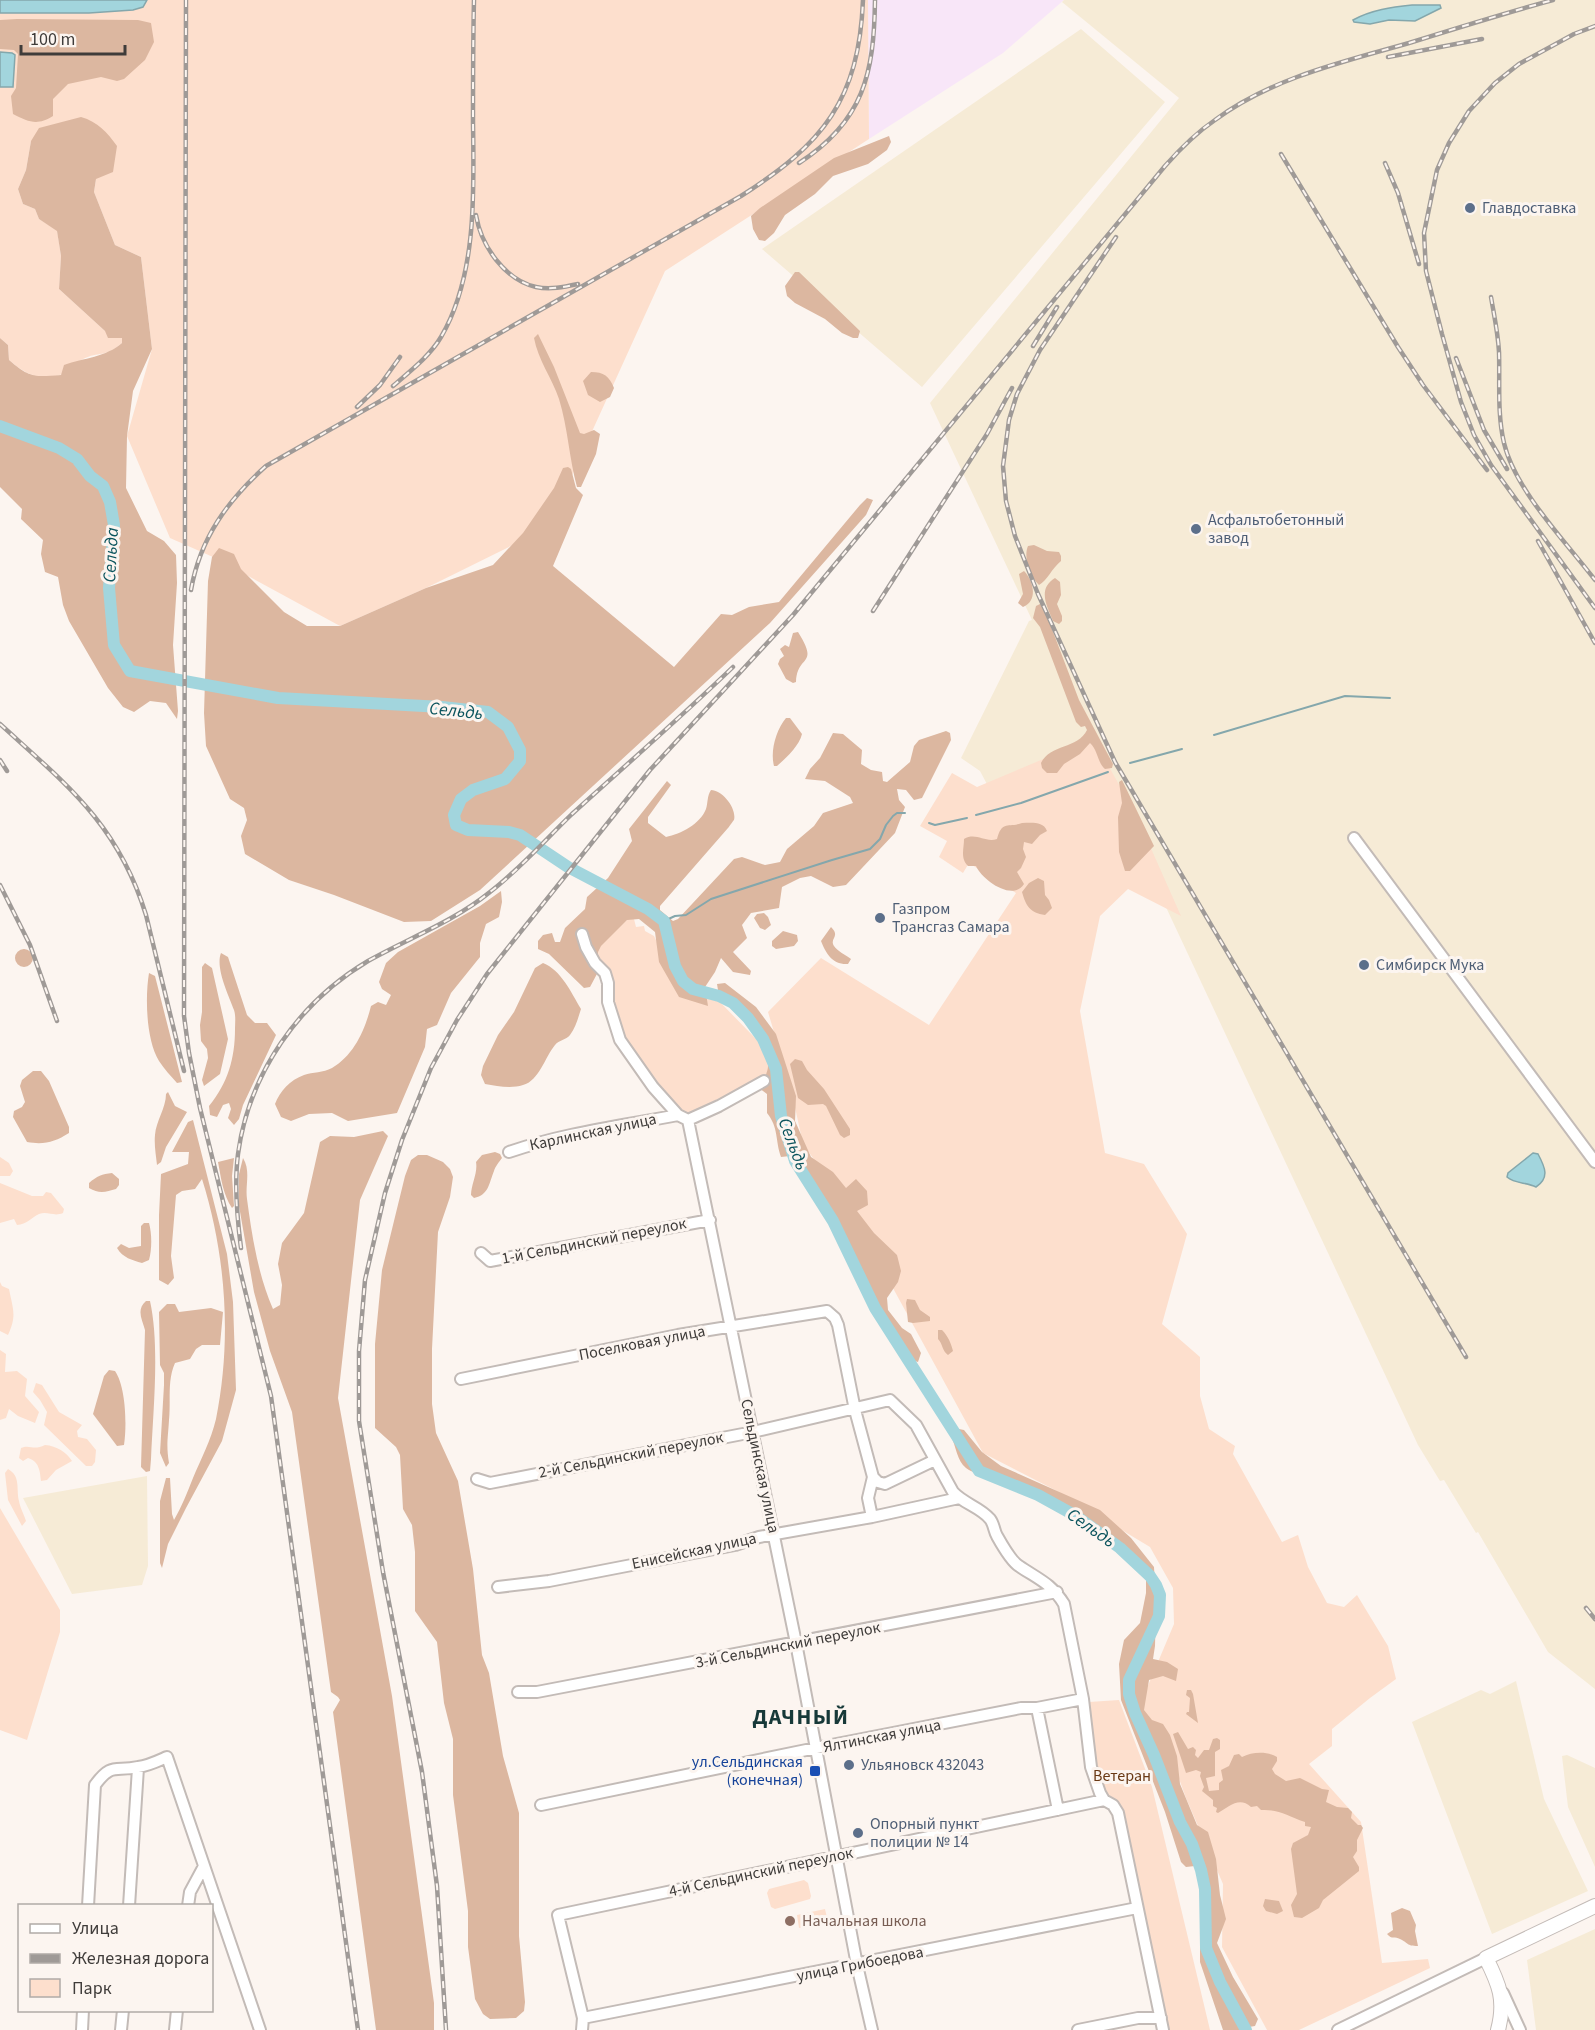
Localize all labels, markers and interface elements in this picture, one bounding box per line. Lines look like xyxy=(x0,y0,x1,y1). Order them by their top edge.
scale bar xyxy=(21,18,124,56)
text: 100 m xyxy=(30,27,75,52)
place label: Главдоставка xyxy=(1482,197,1576,219)
marker: Главдоставка xyxy=(1463,201,1477,215)
place label: Асфальтобетонный завод xyxy=(1208,509,1344,549)
marker: Асфальтобетонный завод xyxy=(1189,522,1203,536)
water label: Сельда xyxy=(97,526,125,583)
water label: Сельдь xyxy=(428,696,484,726)
place label: Газпром Трансгаз Самара xyxy=(892,898,1010,938)
marker: Газпром Трансгаз Самара xyxy=(873,911,887,925)
place label: Симбирск Мука xyxy=(1376,954,1484,976)
marker: Симбирск Мука xyxy=(1357,958,1371,972)
street label: Карлинская улица xyxy=(528,1108,658,1156)
water label: Сельдь xyxy=(772,1114,814,1174)
street label: 1-й Сельдинский переулок xyxy=(500,1212,688,1270)
street label: Поселковая улица xyxy=(577,1320,707,1366)
street label: Сельдинская улица xyxy=(735,1397,785,1535)
street label: 2-й Сельдинский переулок xyxy=(537,1426,725,1484)
water label: Сельдь xyxy=(1062,1502,1120,1554)
street label: Енисейская улица xyxy=(630,1527,758,1575)
street label: 3-й Сельдинский переулок xyxy=(694,1616,882,1674)
district label: ДАЧНЫЙ xyxy=(753,1701,849,1733)
street label: Ялтинская улица xyxy=(821,1714,943,1758)
place label: ул.Сельдинская (конечная) xyxy=(692,1751,803,1791)
place label: Ульяновск 432043 xyxy=(861,1754,984,1776)
marker: Ульяновск 432043 xyxy=(842,1758,856,1772)
marker: ул.Сельдинская (конечная) xyxy=(808,1764,822,1778)
park label: Ветеран xyxy=(1093,1765,1151,1787)
place label: Опорный пункт полиции № 14 xyxy=(870,1813,979,1853)
marker: Опорный пункт полиции № 14 xyxy=(851,1826,865,1840)
street label: 4-й Сельдинский переулок xyxy=(667,1842,855,1902)
legend xyxy=(18,1904,213,2012)
place label: Начальная школа xyxy=(802,1910,926,1932)
marker: Начальная школа xyxy=(783,1914,797,1928)
text: Улица xyxy=(72,1916,119,1941)
street label: улица Грибоедова xyxy=(795,1941,925,1987)
text: Железная дорога xyxy=(72,1946,209,1971)
text: Парк xyxy=(72,1976,112,2001)

